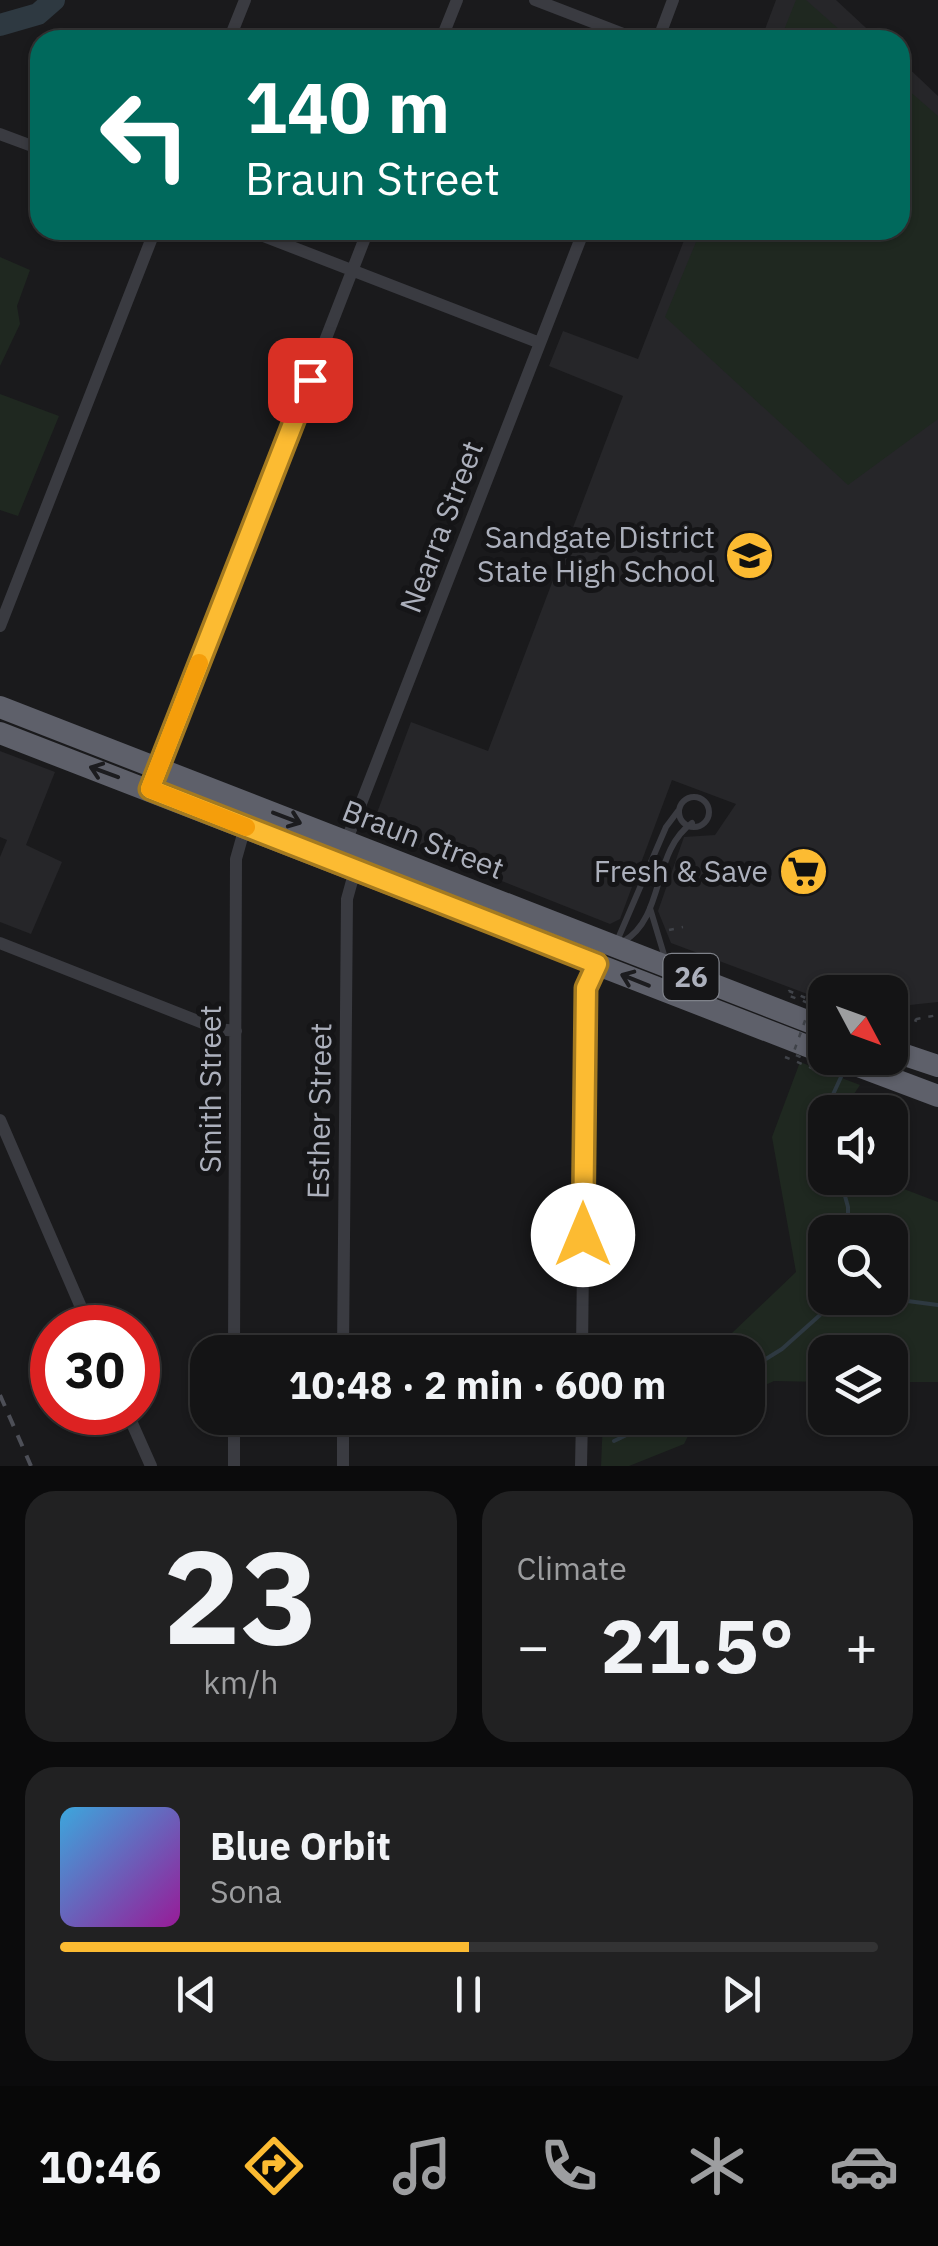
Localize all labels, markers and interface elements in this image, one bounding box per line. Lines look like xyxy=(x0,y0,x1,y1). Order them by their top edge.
text: 140 m xyxy=(245,61,450,152)
icon: left xyxy=(80,70,210,200)
text: Braun Street xyxy=(245,149,500,207)
pin xyxy=(268,338,353,423)
icon: arrive xyxy=(283,353,338,408)
street label: Nearra Street xyxy=(390,435,491,618)
place label: Sandgate District State High School xyxy=(477,517,715,590)
school or university icon: Sandgate District State High School xyxy=(724,529,776,581)
one-way arrow xyxy=(89,762,120,780)
street label: Braun Street xyxy=(337,790,510,887)
one-way arrow xyxy=(271,811,301,829)
supermarket icon: Fresh & Save xyxy=(777,846,829,898)
place label: Fresh & Save xyxy=(594,851,768,890)
road number: 26 xyxy=(664,954,718,1000)
one-way arrow xyxy=(620,969,650,987)
north arrow xyxy=(808,975,908,1075)
map controls xyxy=(808,975,908,1435)
street label: Smith Street xyxy=(190,1005,229,1173)
street label: Esther Street xyxy=(297,1022,340,1199)
button: sound xyxy=(808,1095,908,1195)
position arrow xyxy=(531,1183,635,1287)
button: search xyxy=(808,1215,908,1315)
speed limit sign: 30 xyxy=(30,1305,160,1435)
button: layers xyxy=(808,1335,908,1435)
text: 10:48 · 2 min · 600 m xyxy=(289,1360,666,1409)
text: 23 xyxy=(163,1511,319,1680)
text: Climate xyxy=(517,1547,627,1589)
text: 21.5° xyxy=(600,1596,794,1694)
text: − xyxy=(517,1610,550,1681)
text: + xyxy=(845,1610,878,1681)
text: km/h xyxy=(203,1661,278,1703)
text: Blue Orbit xyxy=(210,1821,391,1870)
text: Sona xyxy=(210,1870,282,1912)
icon: previous xyxy=(169,1967,224,2022)
icon: pause xyxy=(441,1967,496,2022)
icon: next xyxy=(714,1967,769,2022)
icon: directions xyxy=(239,2131,309,2201)
icon: music xyxy=(387,2131,457,2201)
icon: phone xyxy=(534,2131,604,2201)
icon: climate xyxy=(682,2131,752,2201)
icon: car xyxy=(829,2131,899,2201)
text: 10:46 xyxy=(39,2137,162,2195)

